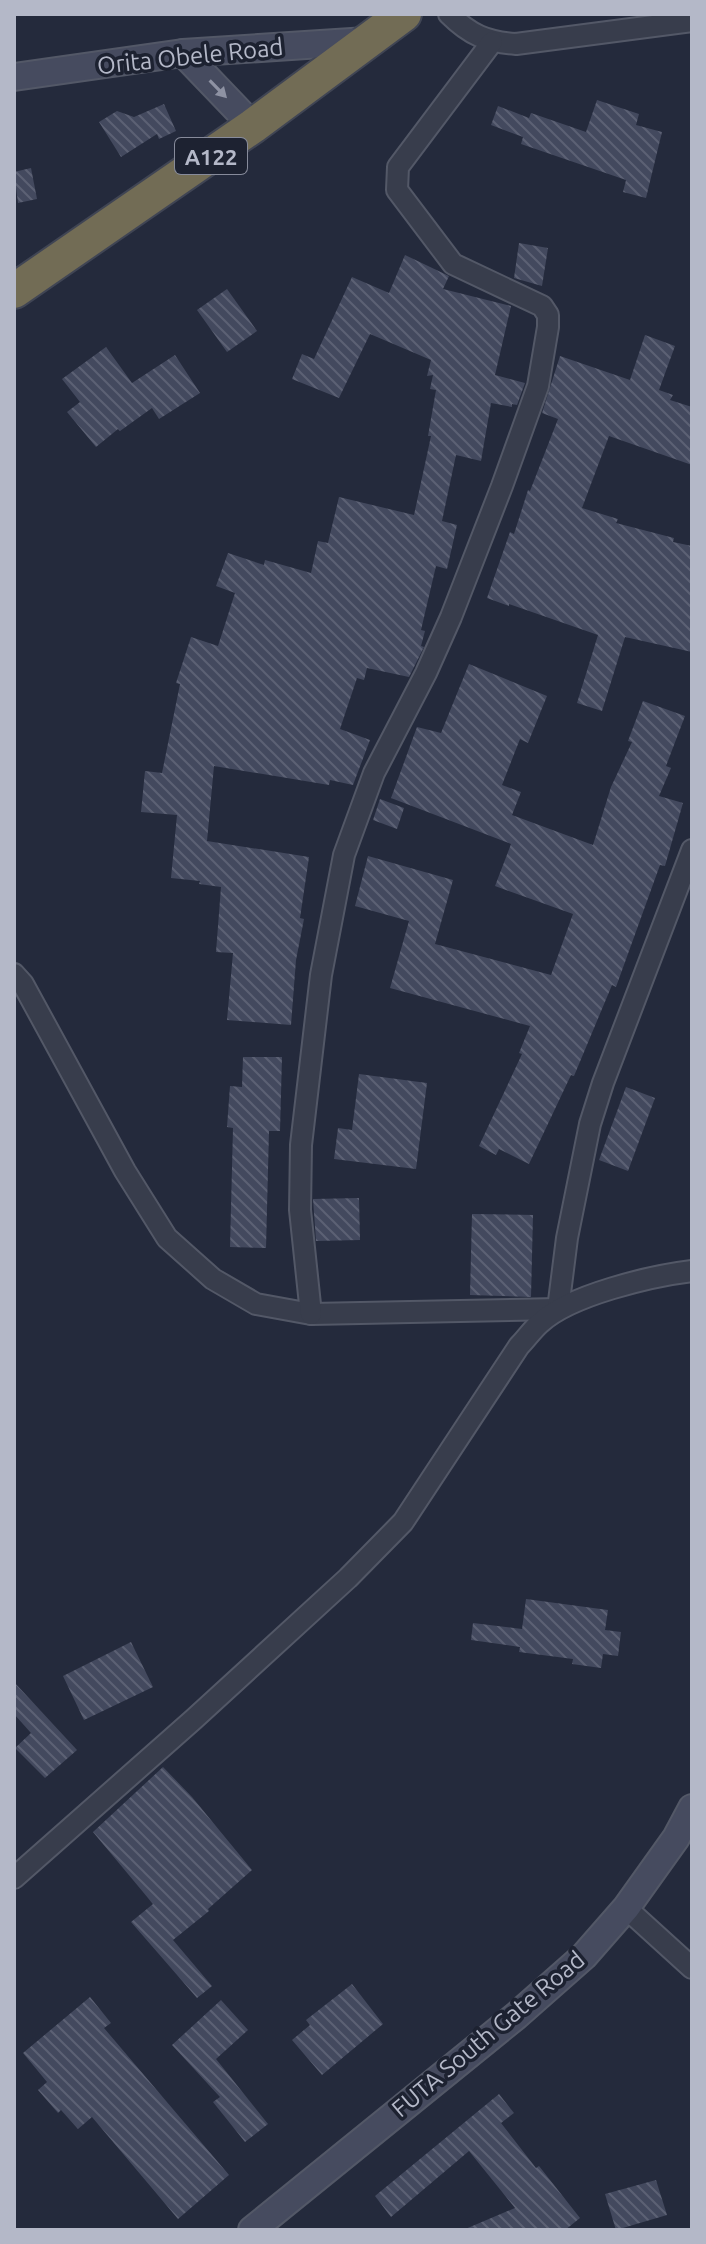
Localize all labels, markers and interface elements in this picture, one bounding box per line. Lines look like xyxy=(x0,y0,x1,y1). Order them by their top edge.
street label: Orita Obele Road xyxy=(96,33,284,79)
one-way arrow xyxy=(208,79,227,98)
road number: A122 xyxy=(175,138,247,174)
street label: FUTA South Gate Road xyxy=(386,1946,590,2122)

